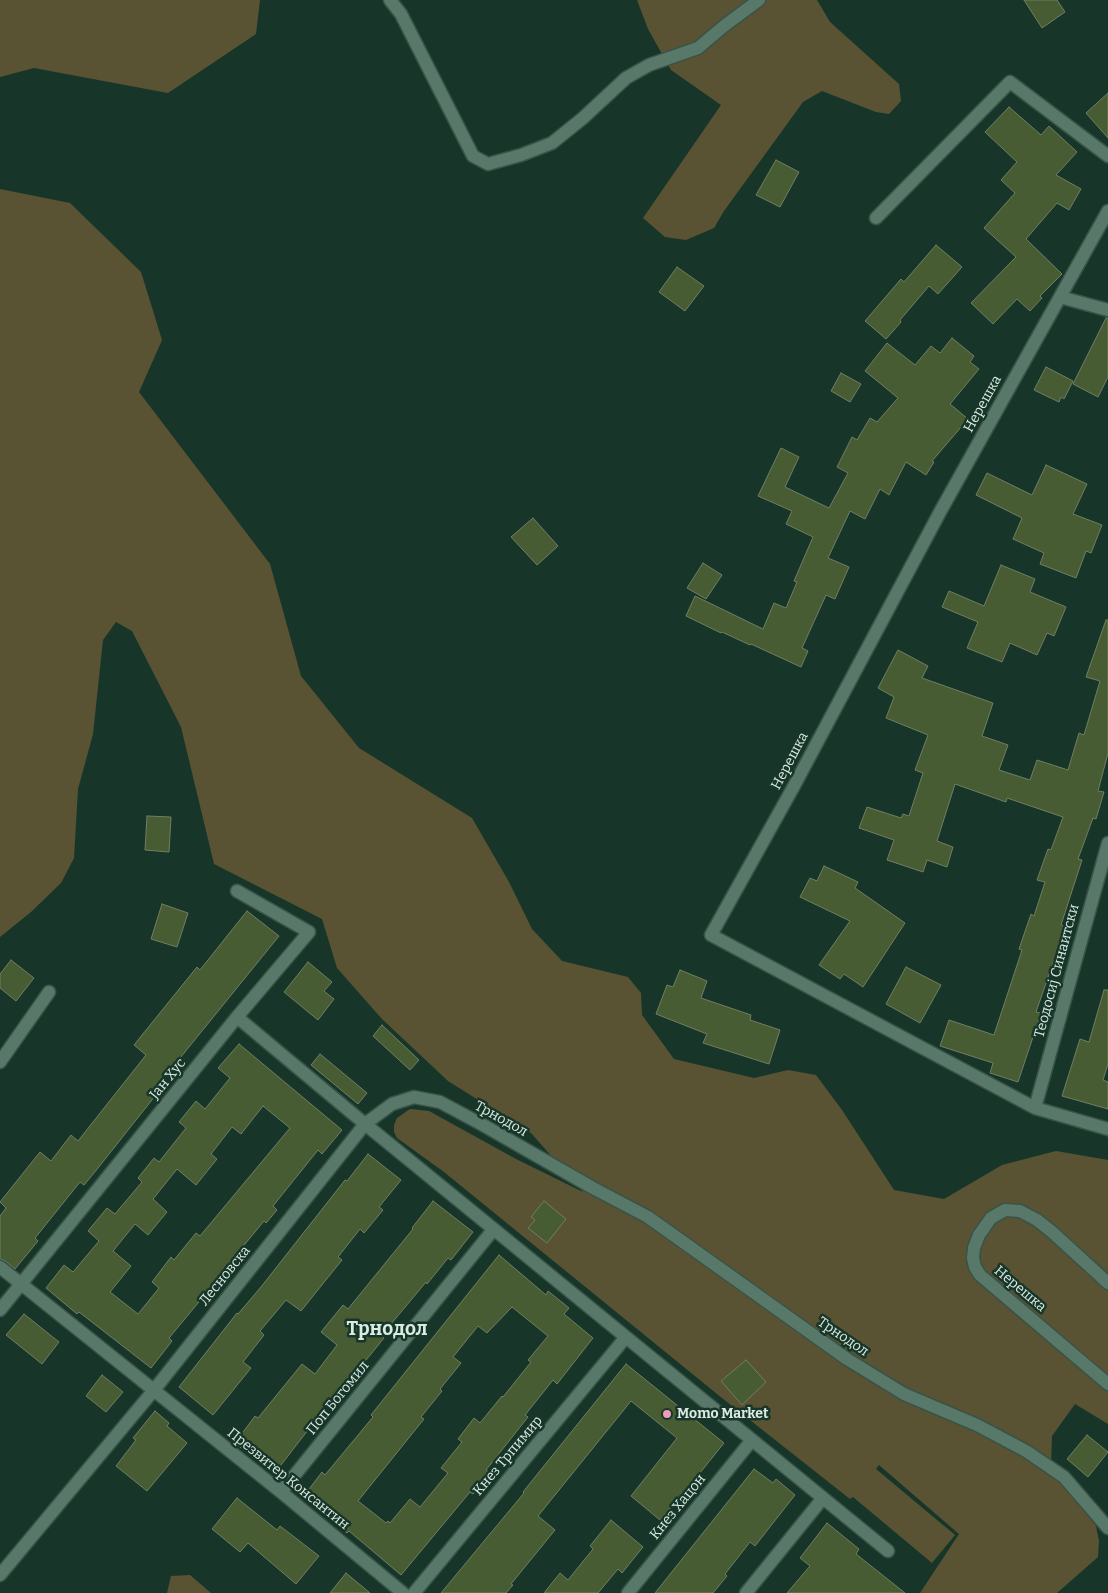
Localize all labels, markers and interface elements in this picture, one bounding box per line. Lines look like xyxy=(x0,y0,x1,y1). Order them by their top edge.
street label: Нерешка xyxy=(961,373,1005,435)
street label: Нерешка xyxy=(768,729,812,793)
street label: Теодосиј Синаитски xyxy=(1031,902,1083,1040)
street label: Јан Хус xyxy=(147,1055,189,1103)
street label: Трнодол xyxy=(472,1098,530,1140)
street label: Лесновска xyxy=(196,1243,254,1309)
street label: Нерешка xyxy=(991,1262,1049,1316)
street label: Трнодол xyxy=(814,1314,872,1360)
district label: Трнодол xyxy=(347,1319,427,1341)
street label: Поп Богомил xyxy=(303,1358,373,1438)
place label: Momo Market xyxy=(677,1406,768,1422)
marker: Momo Market xyxy=(661,1408,673,1420)
street label: Кнез Трпимир xyxy=(470,1413,546,1499)
street label: Презвитер Консантин xyxy=(224,1425,352,1533)
street label: Кнез Хацон xyxy=(647,1471,709,1543)

